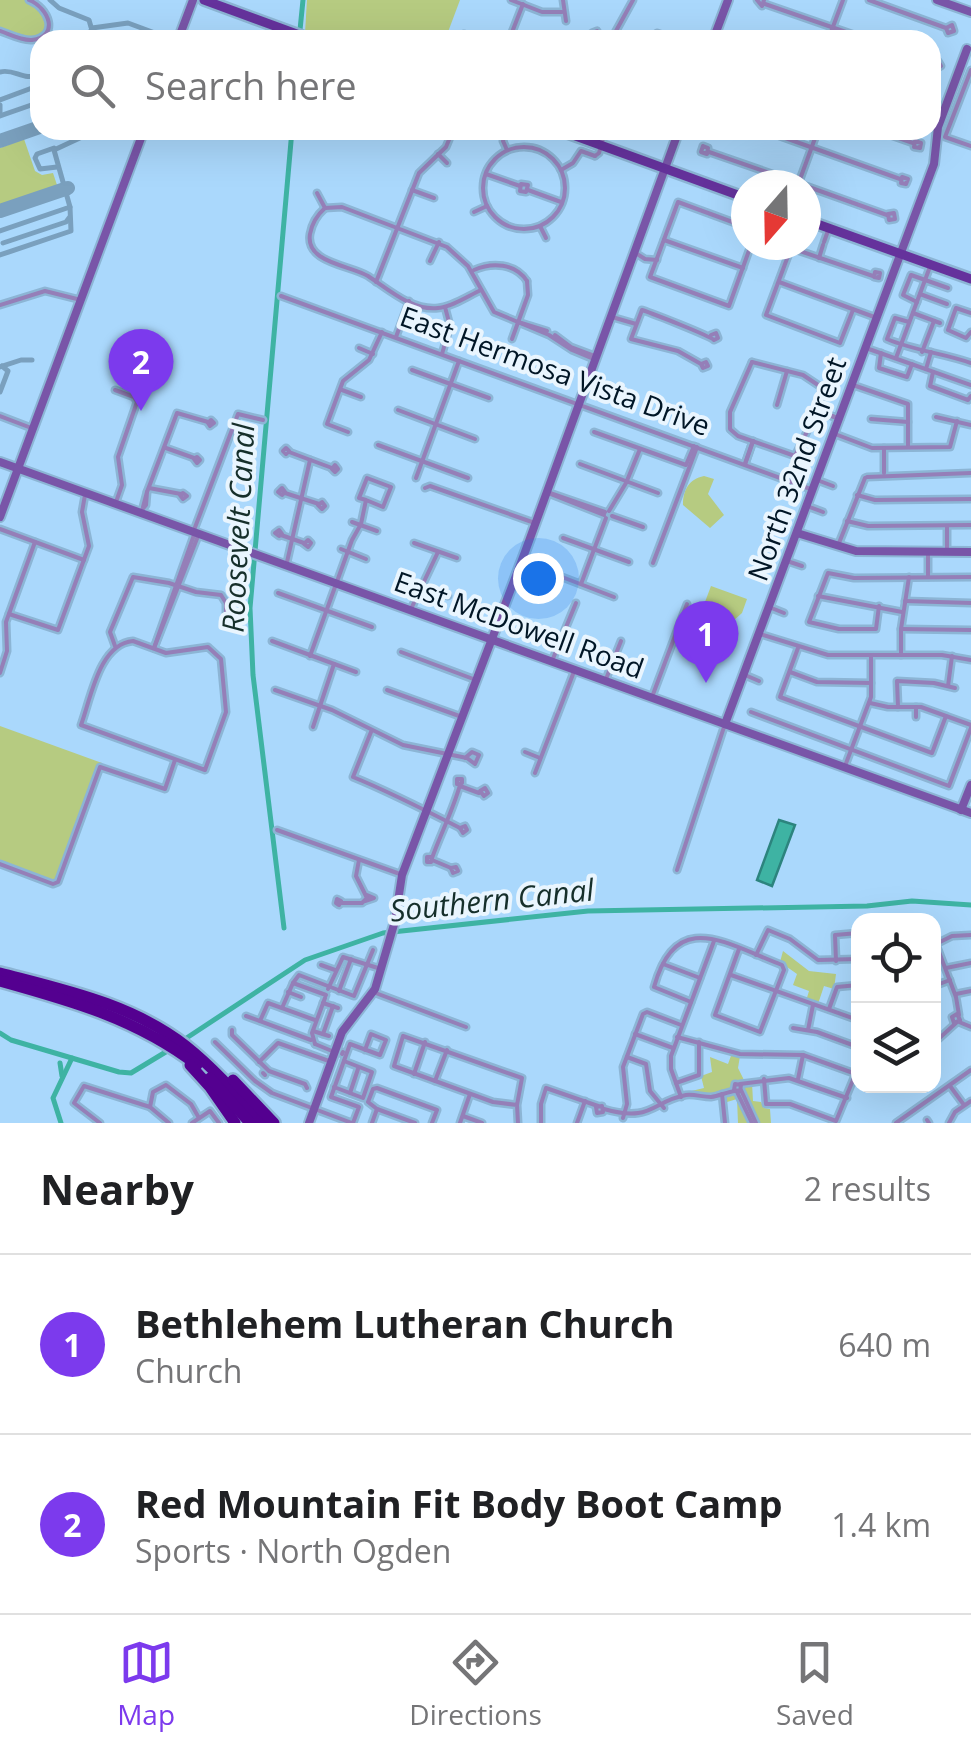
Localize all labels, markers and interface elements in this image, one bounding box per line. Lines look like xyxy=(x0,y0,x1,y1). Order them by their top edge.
search box xyxy=(30,30,941,140)
icon: search xyxy=(65,58,120,113)
text: Search here xyxy=(145,59,357,111)
north arrow xyxy=(731,170,821,260)
street label: East Hermosa Vista Drive xyxy=(395,296,715,444)
pin: 2 xyxy=(108,328,174,411)
street label: North 32nd Street xyxy=(738,351,854,586)
water label: Roosevelt Canal xyxy=(212,421,264,633)
your location xyxy=(513,553,564,604)
street label: East McDowell Road xyxy=(389,561,649,687)
pin: 1 xyxy=(674,600,738,683)
water label: Southern Canal xyxy=(388,868,597,931)
map controls xyxy=(851,913,941,1093)
button: locate xyxy=(851,913,941,1003)
button: layers xyxy=(851,1003,941,1093)
text: Nearby xyxy=(40,1160,194,1217)
text: 2 results xyxy=(804,1167,931,1210)
text: Bethlehem Lutheran Church xyxy=(135,1297,674,1349)
text: 1 xyxy=(63,1323,82,1366)
text: 640 m xyxy=(838,1323,931,1366)
text: Church xyxy=(135,1349,242,1392)
text: Red Mountain Fit Body Boot Camp xyxy=(135,1477,783,1529)
text: 2 xyxy=(63,1503,82,1546)
text: 1.4 km xyxy=(831,1503,931,1546)
text: Sports · North Ogden xyxy=(135,1529,451,1572)
tab: Map xyxy=(117,1635,175,1733)
tab: Directions xyxy=(409,1635,542,1733)
tab: Saved xyxy=(776,1635,854,1733)

